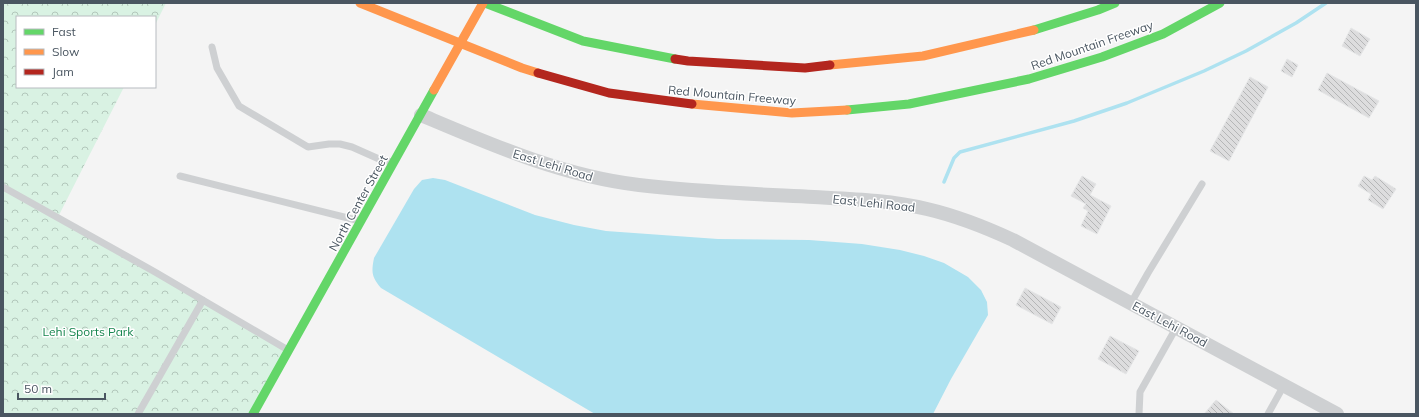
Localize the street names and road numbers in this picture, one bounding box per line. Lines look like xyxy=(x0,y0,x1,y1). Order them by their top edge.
street label: Red Mountain Freeway xyxy=(1029,17,1156,73)
street label: Red Mountain Freeway xyxy=(667,82,797,108)
street label: East Lehi Road xyxy=(511,146,595,184)
street label: North Center Street xyxy=(325,152,391,254)
street label: East Lehi Road xyxy=(832,191,916,215)
street label: East Lehi Road xyxy=(1130,298,1210,350)

